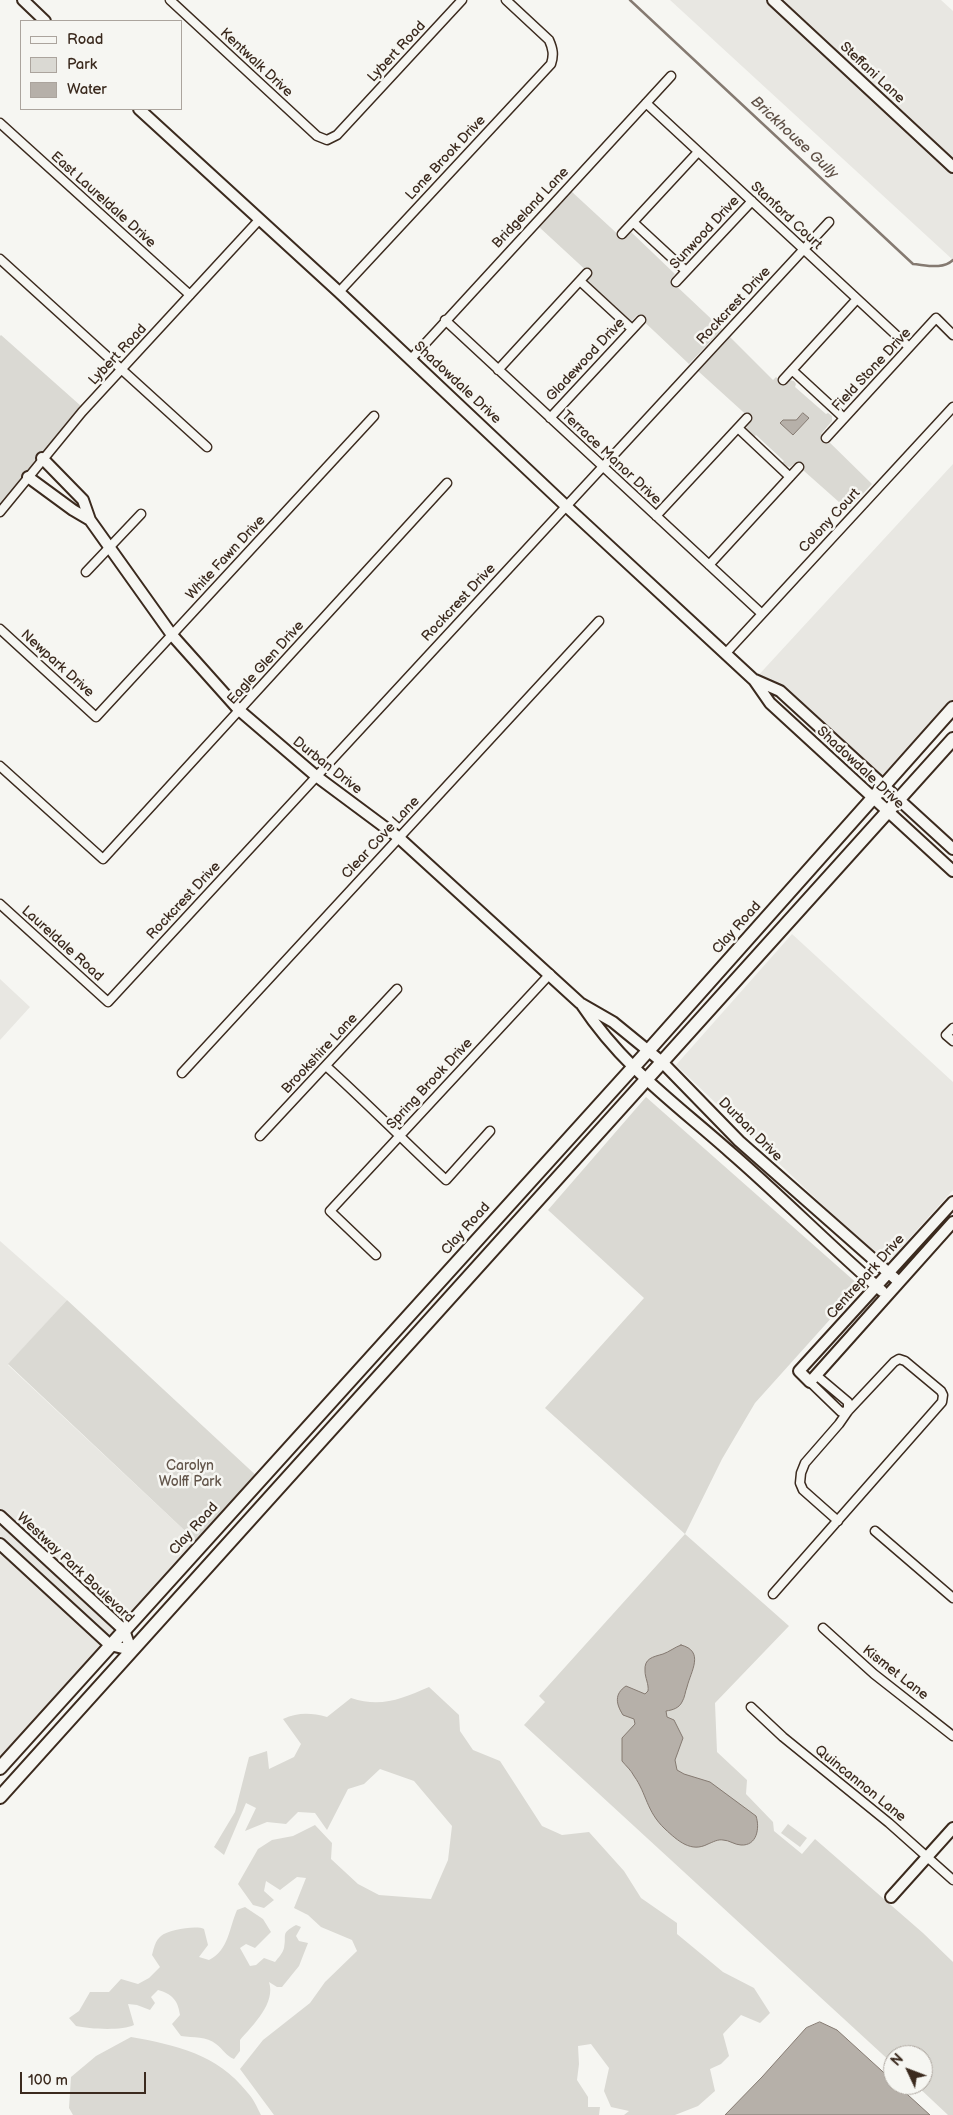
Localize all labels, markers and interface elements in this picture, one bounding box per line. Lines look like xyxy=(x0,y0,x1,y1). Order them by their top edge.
street label: Lybert Road xyxy=(365,18,429,86)
legend xyxy=(20,20,182,110)
street label: Kentwalk Drive xyxy=(216,25,296,101)
text: Road xyxy=(67,30,103,49)
street label: Steffani Lane xyxy=(836,39,908,107)
text: Park xyxy=(67,55,97,74)
text: Water xyxy=(67,80,107,99)
water label: Brickhouse Gully xyxy=(747,93,841,183)
street label: Lone Brook Drive xyxy=(403,112,489,204)
street label: East Laureldale Drive xyxy=(47,148,159,252)
street label: Bridgeland Lane xyxy=(489,164,573,252)
street label: Stanford Court xyxy=(747,179,825,253)
street label: Sunwood Drive xyxy=(667,193,743,273)
street label: Rockcrest Drive xyxy=(694,264,774,348)
street label: Gladewood Drive xyxy=(543,315,629,405)
street label: Lybert Road xyxy=(86,321,150,389)
street label: Field Stone Drive xyxy=(829,325,915,415)
street label: Shadowdale Drive xyxy=(410,338,504,428)
street label: Terrace Manor Drive xyxy=(558,407,664,509)
street label: Colony Court xyxy=(796,485,864,557)
street label: White Fawn Drive xyxy=(183,512,269,604)
street label: Rockcrest Drive xyxy=(419,561,499,645)
street label: Eagle Glen Drive xyxy=(224,618,308,708)
street label: Newpark Drive xyxy=(17,627,97,701)
street label: Shadowdale Drive xyxy=(813,723,907,813)
street label: Durban Drive xyxy=(289,734,365,798)
street label: Clear Cove Lane xyxy=(339,793,423,883)
street label: Rockcrest Drive xyxy=(144,859,224,943)
street label: Clay Road xyxy=(709,898,765,958)
street label: Laureldale Road xyxy=(18,903,106,985)
street label: Brookshire Lane xyxy=(279,1010,361,1098)
street label: Spring Brook Drive xyxy=(383,1035,477,1133)
street label: Durban Drive xyxy=(715,1095,785,1165)
street label: Clay Road xyxy=(438,1199,494,1259)
street label: Centrepark Drive xyxy=(824,1231,908,1323)
park label: Carolyn Wolff Park xyxy=(159,1458,221,1490)
street label: Clay Road xyxy=(166,1499,222,1559)
street label: Westway Park Boulevard xyxy=(13,1509,137,1627)
street label: Kismet Lane xyxy=(859,1642,931,1704)
street label: Quincannon Lane xyxy=(811,1742,909,1826)
north arrow xyxy=(883,2045,933,2095)
text: N xyxy=(888,2050,907,2070)
scale bar xyxy=(22,2062,149,2094)
text: 100 m xyxy=(28,2071,68,2090)

